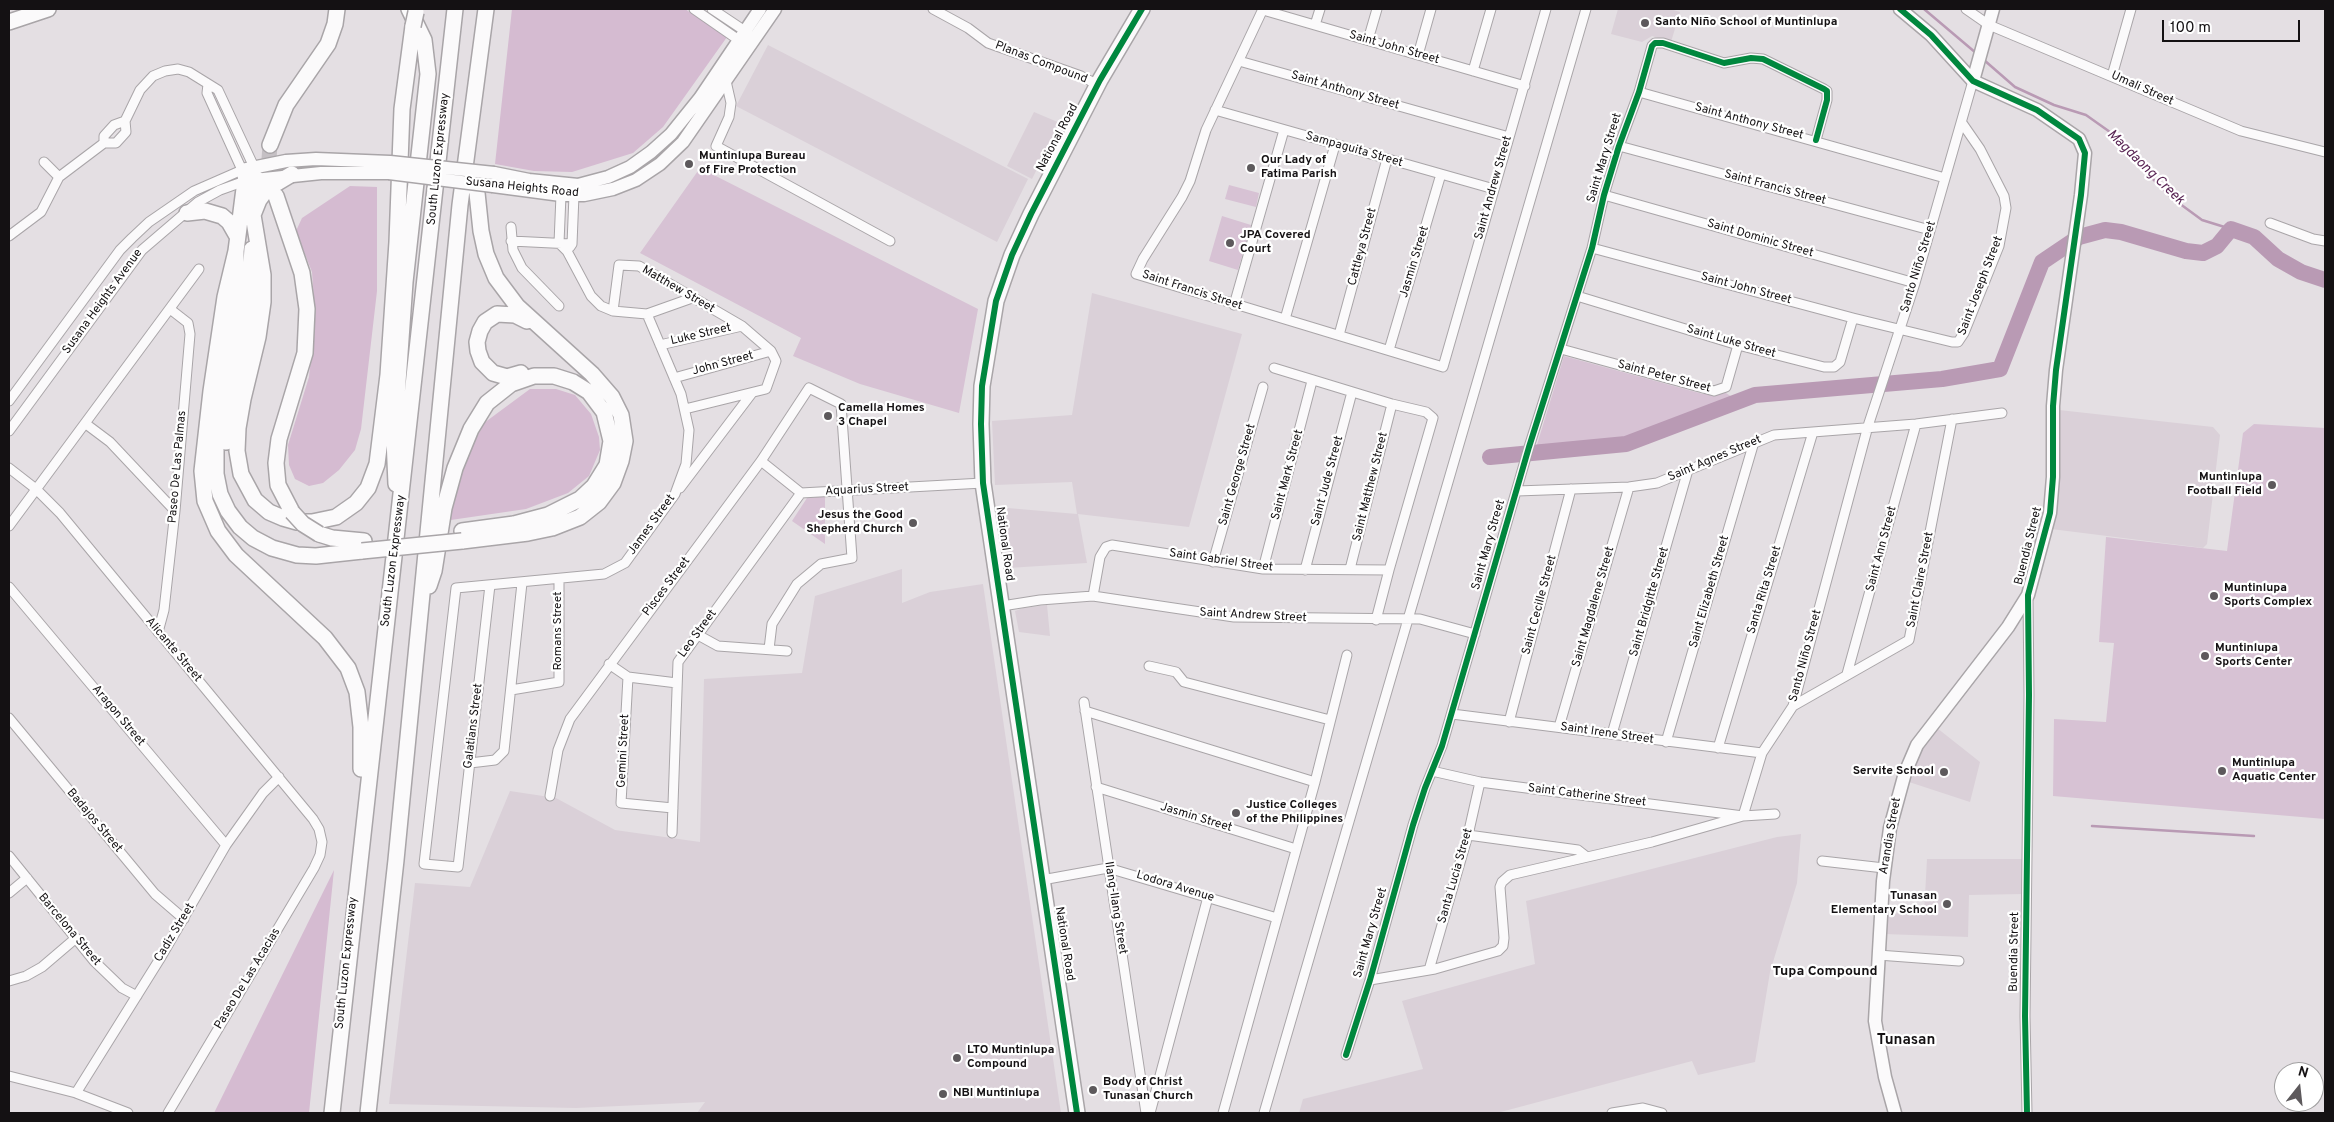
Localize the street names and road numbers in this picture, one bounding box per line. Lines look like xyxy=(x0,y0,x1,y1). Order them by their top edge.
street label: Saint John Street xyxy=(1347,28,1441,68)
street label: Planas Compound xyxy=(993,39,1089,87)
street label: Saint Anthony Street xyxy=(1289,69,1401,113)
street label: Umali Street xyxy=(2109,69,2175,109)
street label: South Luzon Expressway xyxy=(425,92,453,226)
street label: National Road xyxy=(1034,101,1082,175)
street label: Saint Anthony Street xyxy=(1693,101,1805,143)
street label: Saint Mary Street xyxy=(1584,111,1626,205)
street label: Sampaguita Street xyxy=(1304,129,1404,171)
street label: Saint Andrew Street xyxy=(1472,134,1516,242)
street label: Saint Francis Street xyxy=(1723,167,1827,209)
street label: Susana Heights Road xyxy=(465,175,579,201)
street label: Cattleya Street xyxy=(1346,206,1380,288)
street label: Saint Dominic Street xyxy=(1705,217,1815,261)
street label: Santo Niño Street xyxy=(1898,219,1940,315)
street label: Jasmin Street xyxy=(1397,224,1433,300)
street label: Saint Joseph Street xyxy=(1955,234,2007,338)
street label: Susana Heights Avenue xyxy=(60,247,146,357)
street label: Matthew Street xyxy=(639,263,717,317)
street label: Saint Francis Street xyxy=(1140,268,1244,314)
street label: Saint John Street xyxy=(1699,270,1793,308)
street label: Luke Street xyxy=(669,321,733,349)
street label: Saint Luke Street xyxy=(1685,322,1777,362)
street label: John Street xyxy=(691,349,755,379)
street label: Saint Peter Street xyxy=(1616,358,1712,396)
street label: Paseo De Las Palmas xyxy=(166,410,190,524)
street label: Saint George Street xyxy=(1217,422,1259,528)
street label: Saint Mark Street xyxy=(1269,428,1307,522)
street label: Saint Matthew Street xyxy=(1350,431,1392,543)
street label: Saint Agnes Street xyxy=(1666,433,1764,485)
street label: Saint Jude Street xyxy=(1309,434,1347,528)
street label: Aquarius Street xyxy=(825,481,909,499)
street label: James Street xyxy=(625,492,679,558)
street label: South Luzon Expressway xyxy=(379,494,409,628)
street label: Saint Mary Street xyxy=(1469,498,1509,592)
street label: Saint Ann Street xyxy=(1864,505,1900,593)
street label: Buendia Street xyxy=(2012,505,2046,587)
street label: National Road xyxy=(992,506,1016,582)
street label: Saint Claire Street xyxy=(1905,531,1937,629)
street label: Saint Elizabeth Street xyxy=(1687,534,1733,650)
street label: Santa Rita Street xyxy=(1745,544,1785,636)
street label: Saint Magdalene Street xyxy=(1570,545,1618,669)
street label: Saint Bridgitte Street xyxy=(1627,545,1673,659)
street label: Saint Gabriel Street xyxy=(1168,547,1274,575)
street label: Saint Cecille Street xyxy=(1520,554,1560,656)
street label: Pisces Street xyxy=(640,555,694,619)
street label: Romans Street xyxy=(552,591,566,671)
street label: Saint Andrew Street xyxy=(1199,606,1307,626)
street label: Leo Street xyxy=(676,607,720,661)
street label: Santo Niño Street xyxy=(1787,608,1825,704)
street label: Alicante Street xyxy=(142,615,204,685)
street label: Galatians Street xyxy=(462,682,486,770)
street label: Aragon Street xyxy=(88,683,148,749)
street label: Gemini Street xyxy=(615,714,633,788)
street label: Saint Irene Street xyxy=(1559,720,1655,748)
street label: Saint Catherine Street xyxy=(1527,782,1647,810)
street label: Badajos Street xyxy=(63,786,125,856)
street label: Arandia Street xyxy=(1877,796,1905,876)
street label: Jasmin Street xyxy=(1158,800,1234,836)
street label: Santa Lucia Street xyxy=(1436,827,1476,925)
street label: Ilang-Ilang Street xyxy=(1101,860,1129,956)
street label: Lodora Avenue xyxy=(1134,868,1216,906)
street label: Saint Mary Street xyxy=(1351,886,1391,980)
street label: Barcelona Street xyxy=(35,891,103,969)
street label: South Luzon Expressway xyxy=(333,896,361,1030)
street label: Cadiz Street xyxy=(152,901,198,965)
street label: National Road xyxy=(1051,906,1077,982)
street label: Buendia Street xyxy=(2007,912,2023,992)
street label: Paseo De Las Acacias xyxy=(212,926,284,1032)

